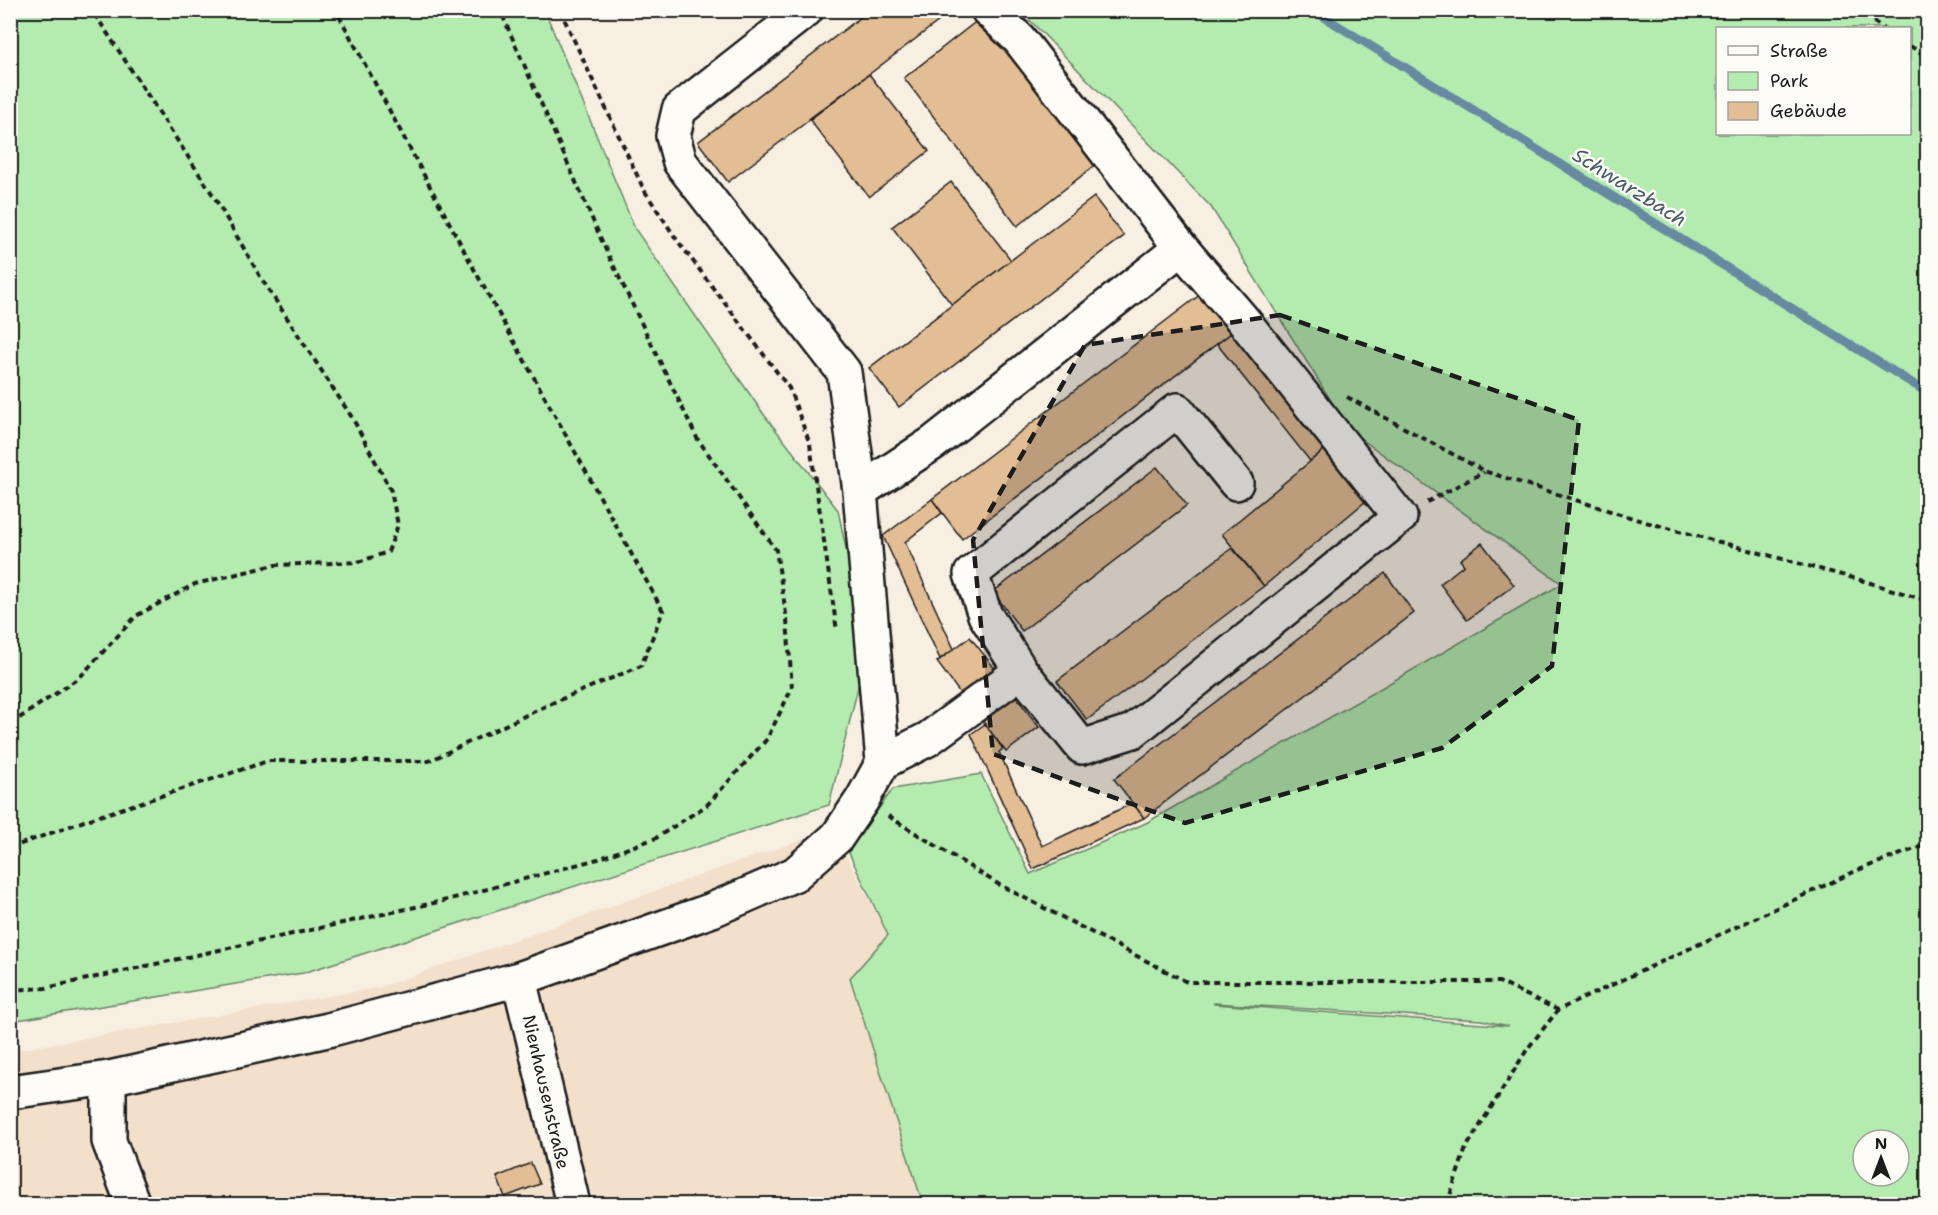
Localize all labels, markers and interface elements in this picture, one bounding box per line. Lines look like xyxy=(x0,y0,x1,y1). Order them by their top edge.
legend xyxy=(1716,27,1911,135)
text: Straße xyxy=(1770,39,1828,63)
text: Park xyxy=(1770,69,1809,93)
text: Gebäude xyxy=(1770,99,1847,123)
water label: Schwarzbach xyxy=(1568,142,1692,232)
street label: Nienhausenstraße xyxy=(517,1012,575,1172)
north arrow xyxy=(1851,1128,1911,1188)
text: N xyxy=(1875,1133,1887,1154)

